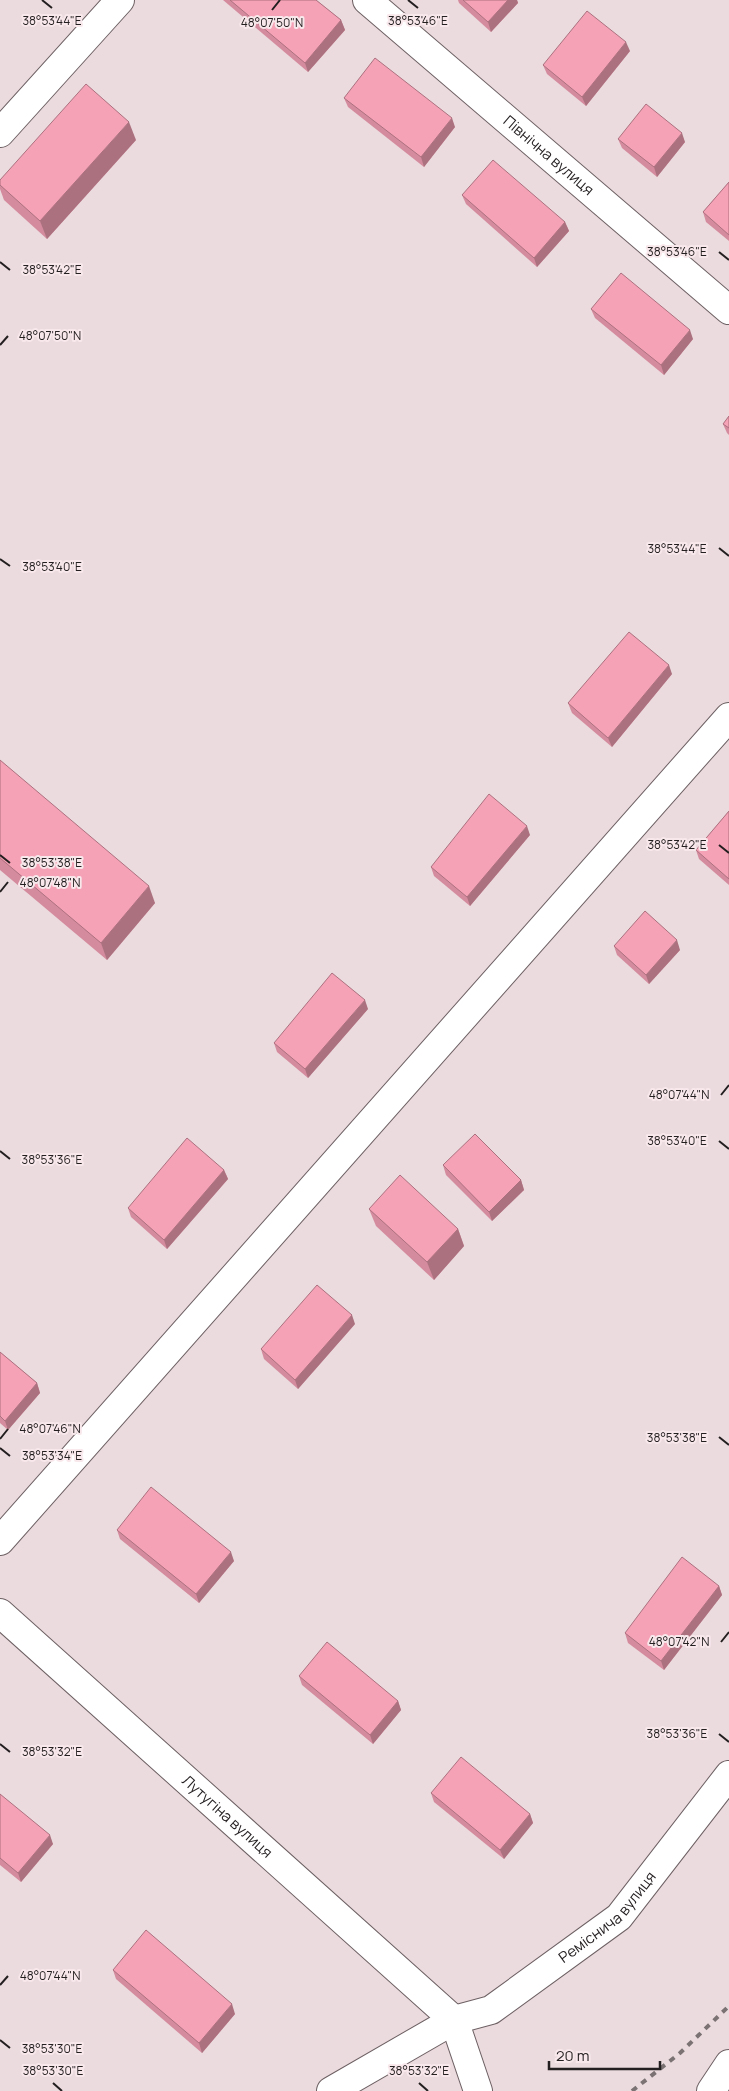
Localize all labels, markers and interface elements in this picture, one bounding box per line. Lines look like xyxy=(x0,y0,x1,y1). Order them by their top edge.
text: 38°53'44"E xyxy=(22,12,82,29)
text: 38°53'46"E xyxy=(388,12,448,29)
text: 48°07'50"N xyxy=(241,14,303,31)
street label: Північна вулиця xyxy=(499,110,599,200)
text: 38°53'46"E xyxy=(647,243,707,260)
text: 38°53'42"E xyxy=(22,261,82,278)
text: 48°07'50"N xyxy=(19,327,81,344)
text: 38°53'44"E xyxy=(647,540,707,557)
text: 38°53'40"E xyxy=(22,558,82,575)
text: 38°53'42"E xyxy=(647,836,707,853)
text: 38°53'38"E xyxy=(22,854,82,871)
text: 48°07'48"N xyxy=(20,874,80,891)
text: 48°07'44"N xyxy=(649,1086,709,1103)
text: 38°53'40"E xyxy=(647,1132,707,1149)
text: 38°53'36"E xyxy=(22,1151,83,1168)
text: 48°07'46"N xyxy=(19,1420,81,1437)
text: 38°53'38"E xyxy=(647,1429,707,1446)
text: 38°53'34"E xyxy=(22,1447,82,1464)
text: 48°07'42"N xyxy=(649,1633,709,1650)
text: 38°53'36"E xyxy=(647,1725,708,1742)
text: 38°53'32"E xyxy=(22,1743,82,1760)
street label: Лутугіна вулиця xyxy=(178,1770,277,1862)
street label: Реміснича вулиця xyxy=(554,1867,661,1968)
text: 48°07'44"N xyxy=(20,1967,80,1984)
scale bar xyxy=(549,2038,660,2070)
text: 38°53'30"E xyxy=(22,2040,82,2057)
text: 20 m xyxy=(556,2045,589,2066)
text: 38°53'30"E xyxy=(23,2062,83,2079)
text: 38°53'32"E xyxy=(389,2062,449,2079)

